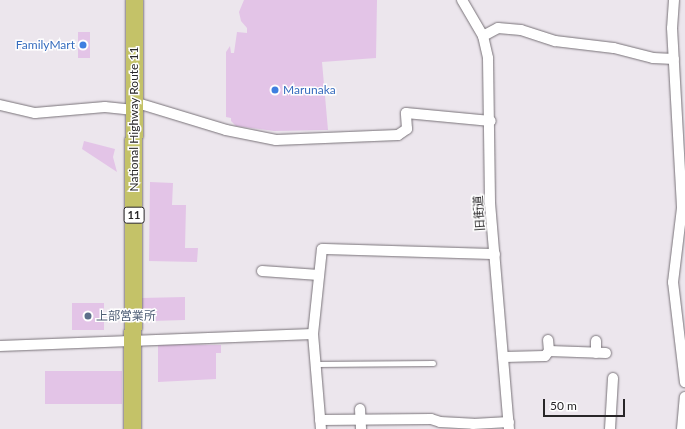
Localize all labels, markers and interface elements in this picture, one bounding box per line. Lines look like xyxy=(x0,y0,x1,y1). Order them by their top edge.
place label: FamilyMart xyxy=(16,38,75,52)
marker: FamilyMart xyxy=(78,40,88,50)
street label: National Highway Route 11 xyxy=(127,46,141,192)
place label: Marunaka xyxy=(283,83,336,97)
marker: Marunaka xyxy=(270,85,280,95)
street label: 旧街道 xyxy=(471,195,487,231)
road number: 11 xyxy=(123,206,145,224)
place label: 上部営業所 xyxy=(96,309,156,323)
marker: 上部営業所 xyxy=(83,311,93,321)
scale bar xyxy=(545,391,627,417)
text: 50 m xyxy=(550,398,577,413)

